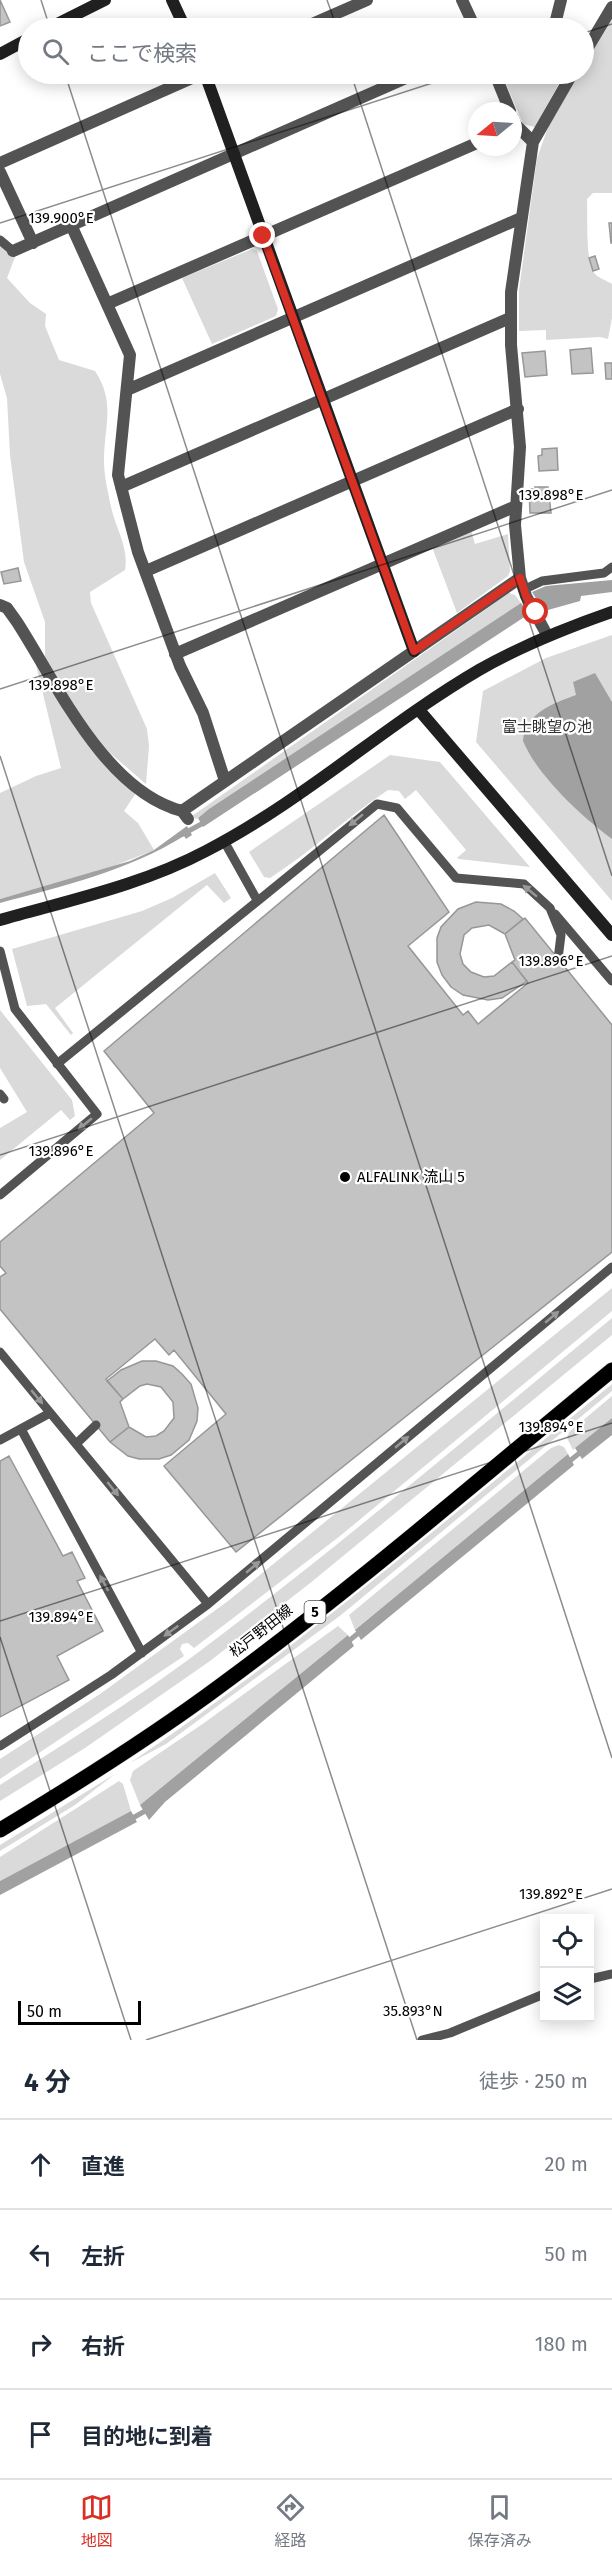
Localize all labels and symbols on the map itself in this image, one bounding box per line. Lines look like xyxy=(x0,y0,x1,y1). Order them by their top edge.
north arrow xyxy=(468,102,522,156)
text: 139.900°E xyxy=(28,209,94,227)
route end xyxy=(249,222,275,248)
text: 139.898°E xyxy=(518,486,584,504)
route start xyxy=(522,598,548,624)
text: 139.898°E xyxy=(28,676,94,694)
park label: 富士眺望の池 xyxy=(502,718,592,736)
one-way arrow xyxy=(348,814,364,827)
one-way arrow xyxy=(522,884,538,897)
text: 139.896°E xyxy=(519,952,583,970)
one-way arrow xyxy=(77,1117,93,1130)
text: 139.896°E xyxy=(29,1142,93,1160)
place label: ALFALINK 流山 5 xyxy=(357,1168,465,1186)
marker: ALFALINK 流山 5 xyxy=(338,1170,352,1184)
one-way arrow xyxy=(544,1310,560,1323)
one-way arrow xyxy=(31,1389,44,1405)
text: 139.894°E xyxy=(519,1418,583,1436)
one-way arrow xyxy=(394,1435,410,1448)
one-way arrow xyxy=(106,1481,119,1496)
one-way arrow xyxy=(245,1560,261,1573)
one-way arrow xyxy=(99,1574,109,1591)
street label: 松戸野田線 xyxy=(226,1601,296,1661)
road number: 5 xyxy=(304,1601,326,1623)
text: 139.894°E xyxy=(29,1608,93,1626)
one-way arrow xyxy=(163,1625,179,1637)
text: 139.892°E xyxy=(519,1885,583,1903)
scale bar xyxy=(18,1998,141,2026)
text: 35.893°N xyxy=(383,2002,443,2020)

